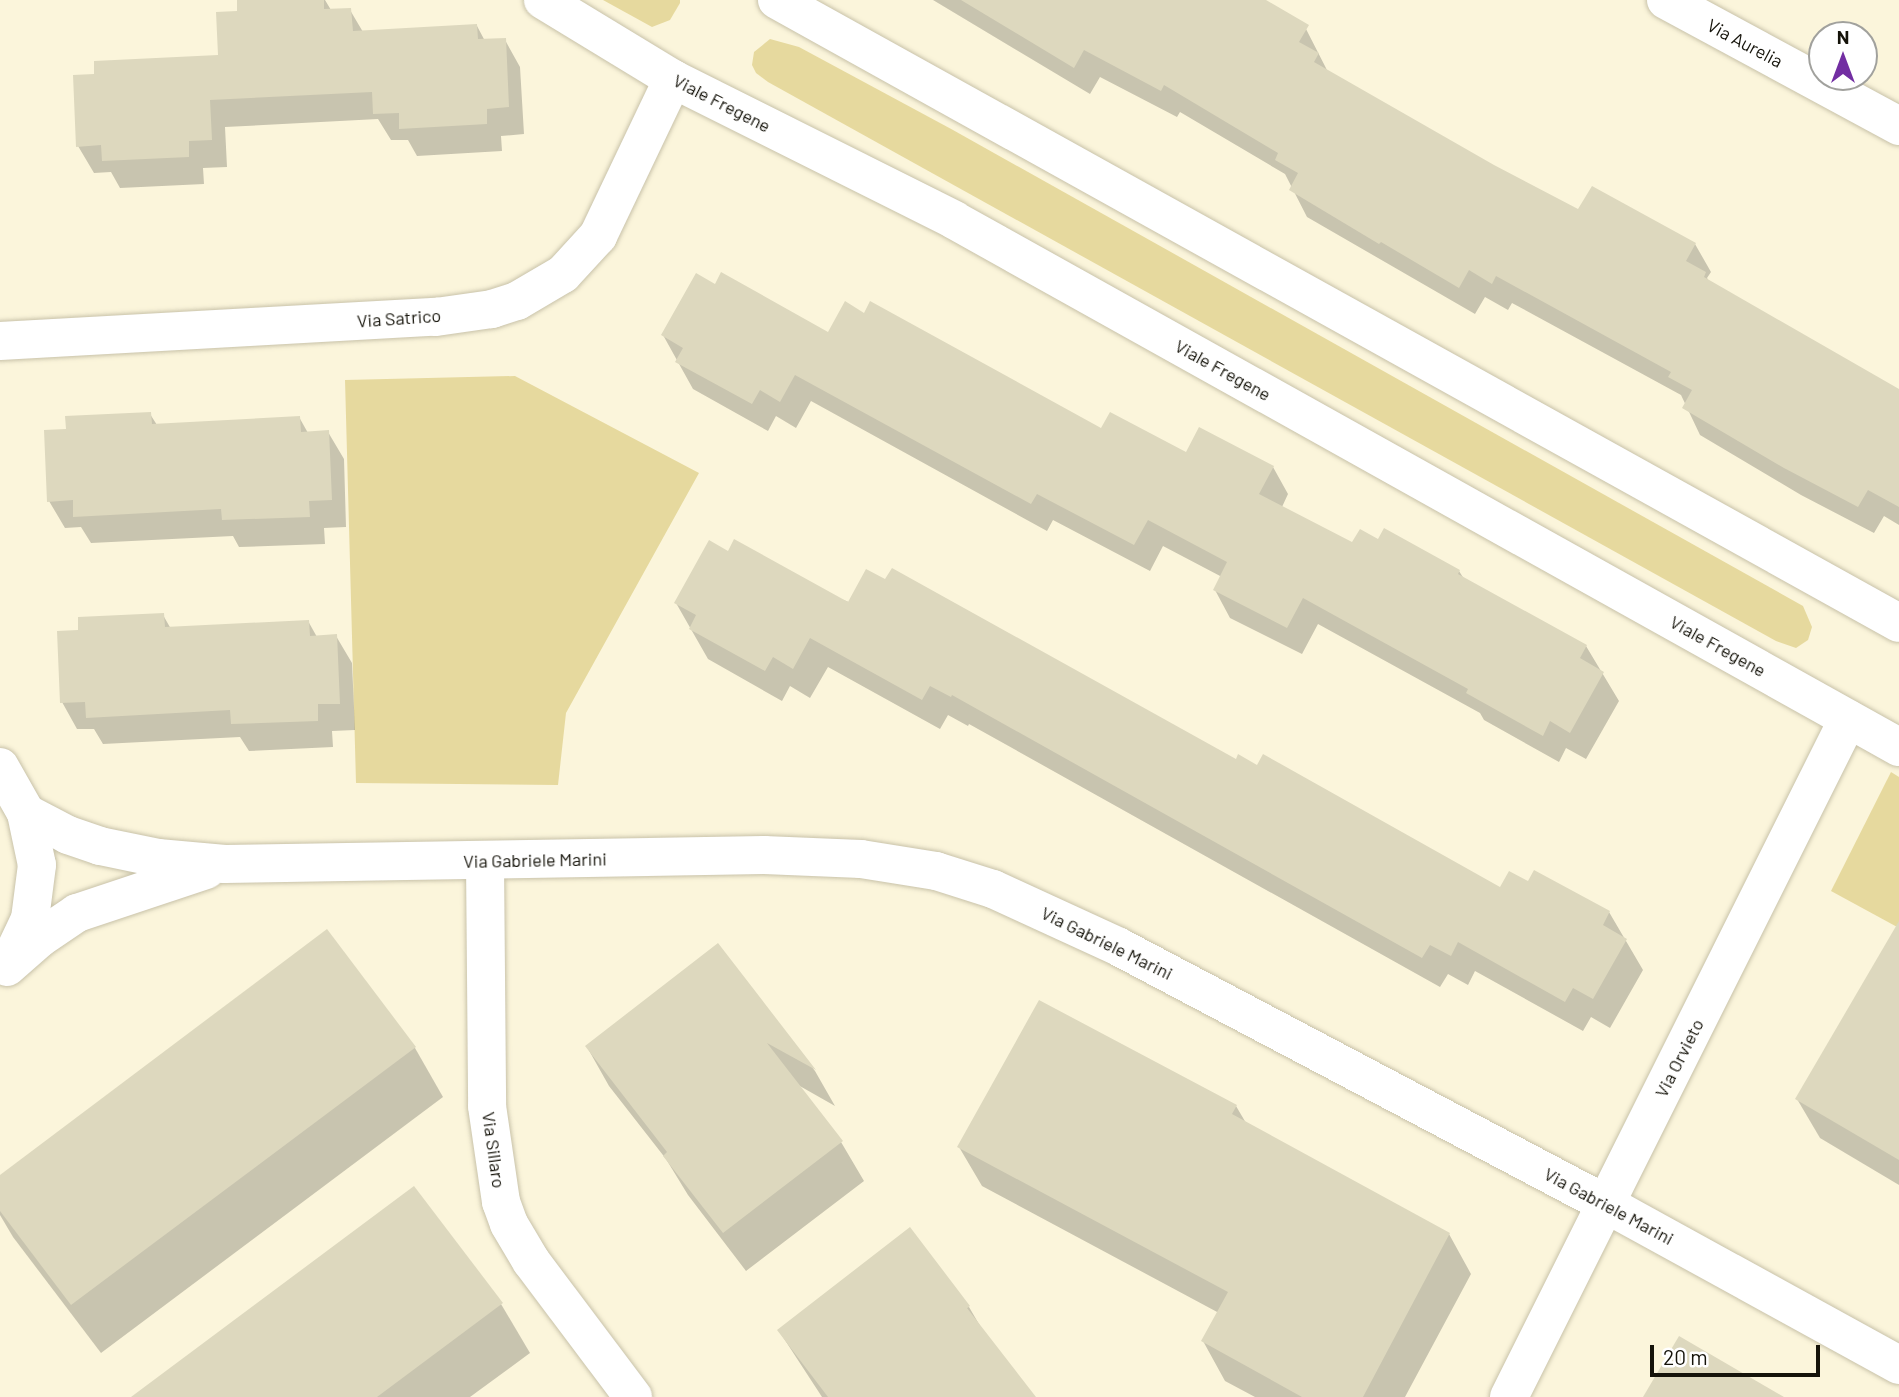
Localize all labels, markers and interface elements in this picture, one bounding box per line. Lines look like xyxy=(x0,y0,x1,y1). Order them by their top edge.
street label: Via Aurelia xyxy=(1703,14,1787,72)
north arrow xyxy=(1808,21,1878,91)
text: N xyxy=(1837,25,1849,48)
street label: Viale Fregene xyxy=(670,69,774,137)
street label: Via Satrico xyxy=(356,304,442,332)
street label: Viale Fregene xyxy=(1171,335,1275,405)
street label: Viale Fregene xyxy=(1666,611,1770,681)
street label: Via Gabriele Marini xyxy=(463,848,607,872)
street label: Via Gabriele Marini xyxy=(1038,902,1176,984)
street label: Via Orvieto xyxy=(1650,1015,1708,1101)
street label: Via Sillaro xyxy=(478,1110,510,1190)
street label: Via Gabriele Marini xyxy=(1541,1163,1677,1249)
scale bar xyxy=(1654,1330,1824,1374)
text: 20 m xyxy=(1663,1344,1708,1369)

